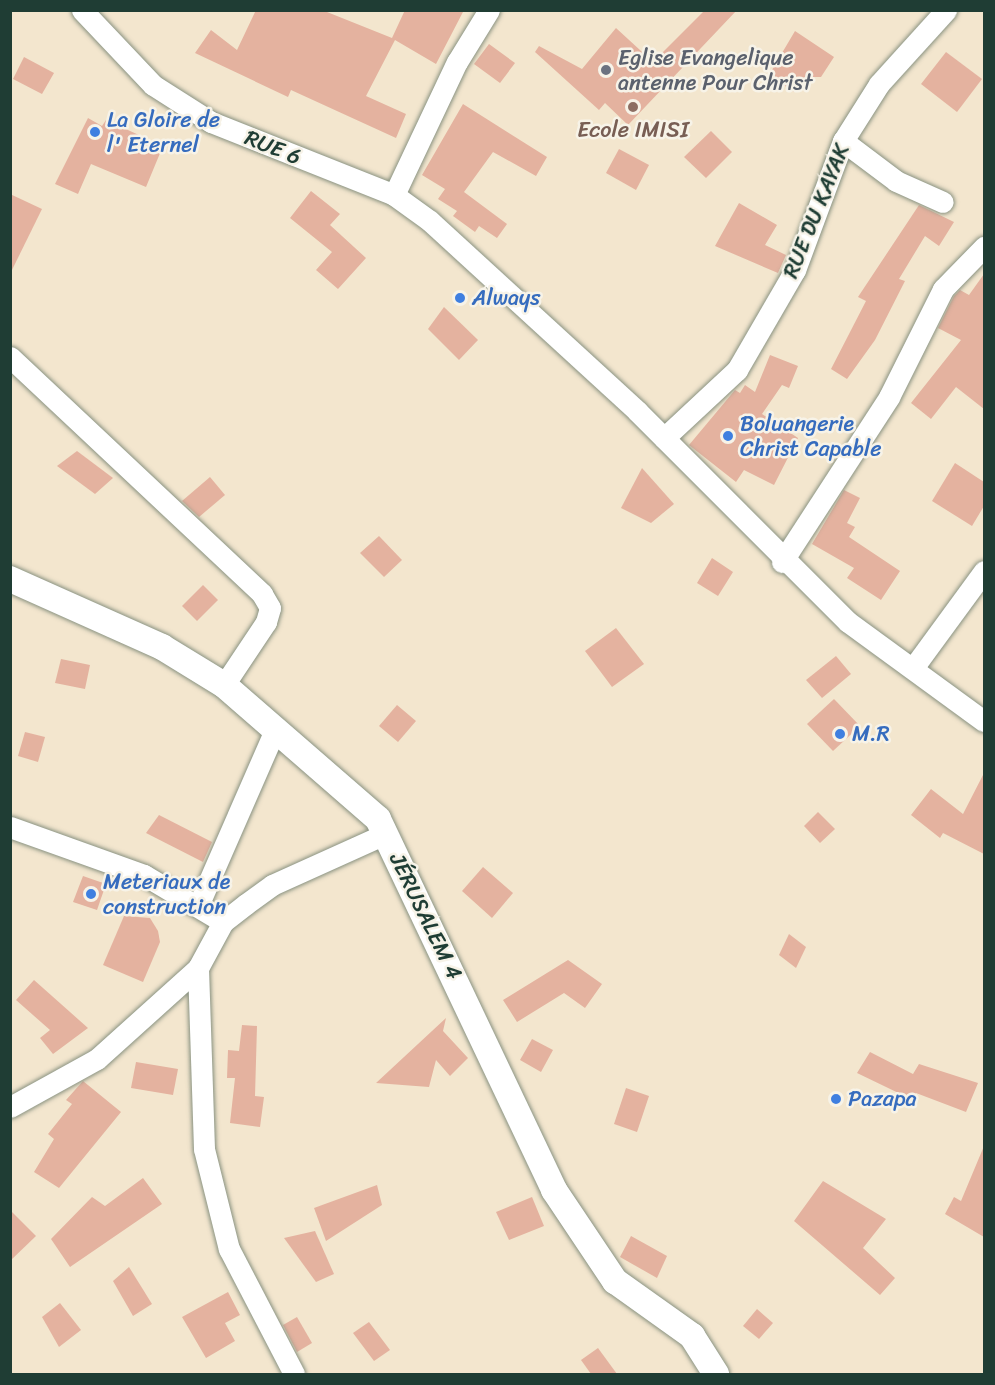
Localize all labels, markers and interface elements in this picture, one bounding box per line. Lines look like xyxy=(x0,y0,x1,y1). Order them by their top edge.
place label: Eglise Evangelique antenne Pour Christ xyxy=(618,44,812,96)
marker: Eglise Evangelique antenne Pour Christ xyxy=(599,63,613,77)
marker: Ecole IMISI xyxy=(626,100,640,114)
place label: La Gloire de l' Eternel xyxy=(107,106,219,158)
place label: Ecole IMISI xyxy=(577,117,689,143)
street label: RUE 6 xyxy=(241,124,305,170)
marker: La Gloire de l' Eternel xyxy=(88,125,102,139)
street label: RUE DU KAYAK xyxy=(777,140,855,282)
place label: Always xyxy=(472,285,540,311)
marker: Always xyxy=(453,291,467,305)
place label: Boluangerie Christ Capable xyxy=(740,410,881,462)
marker: Boluangerie Christ Capable xyxy=(721,429,735,443)
place label: M.R xyxy=(852,721,890,747)
marker: M.R xyxy=(833,727,847,741)
street label: JÉRUSALEM 4 xyxy=(384,849,468,983)
place label: Meteriaux de construction xyxy=(103,868,231,920)
marker: Meteriaux de construction xyxy=(84,887,98,901)
place label: Pazapa xyxy=(848,1086,917,1112)
marker: Pazapa xyxy=(829,1092,843,1106)

